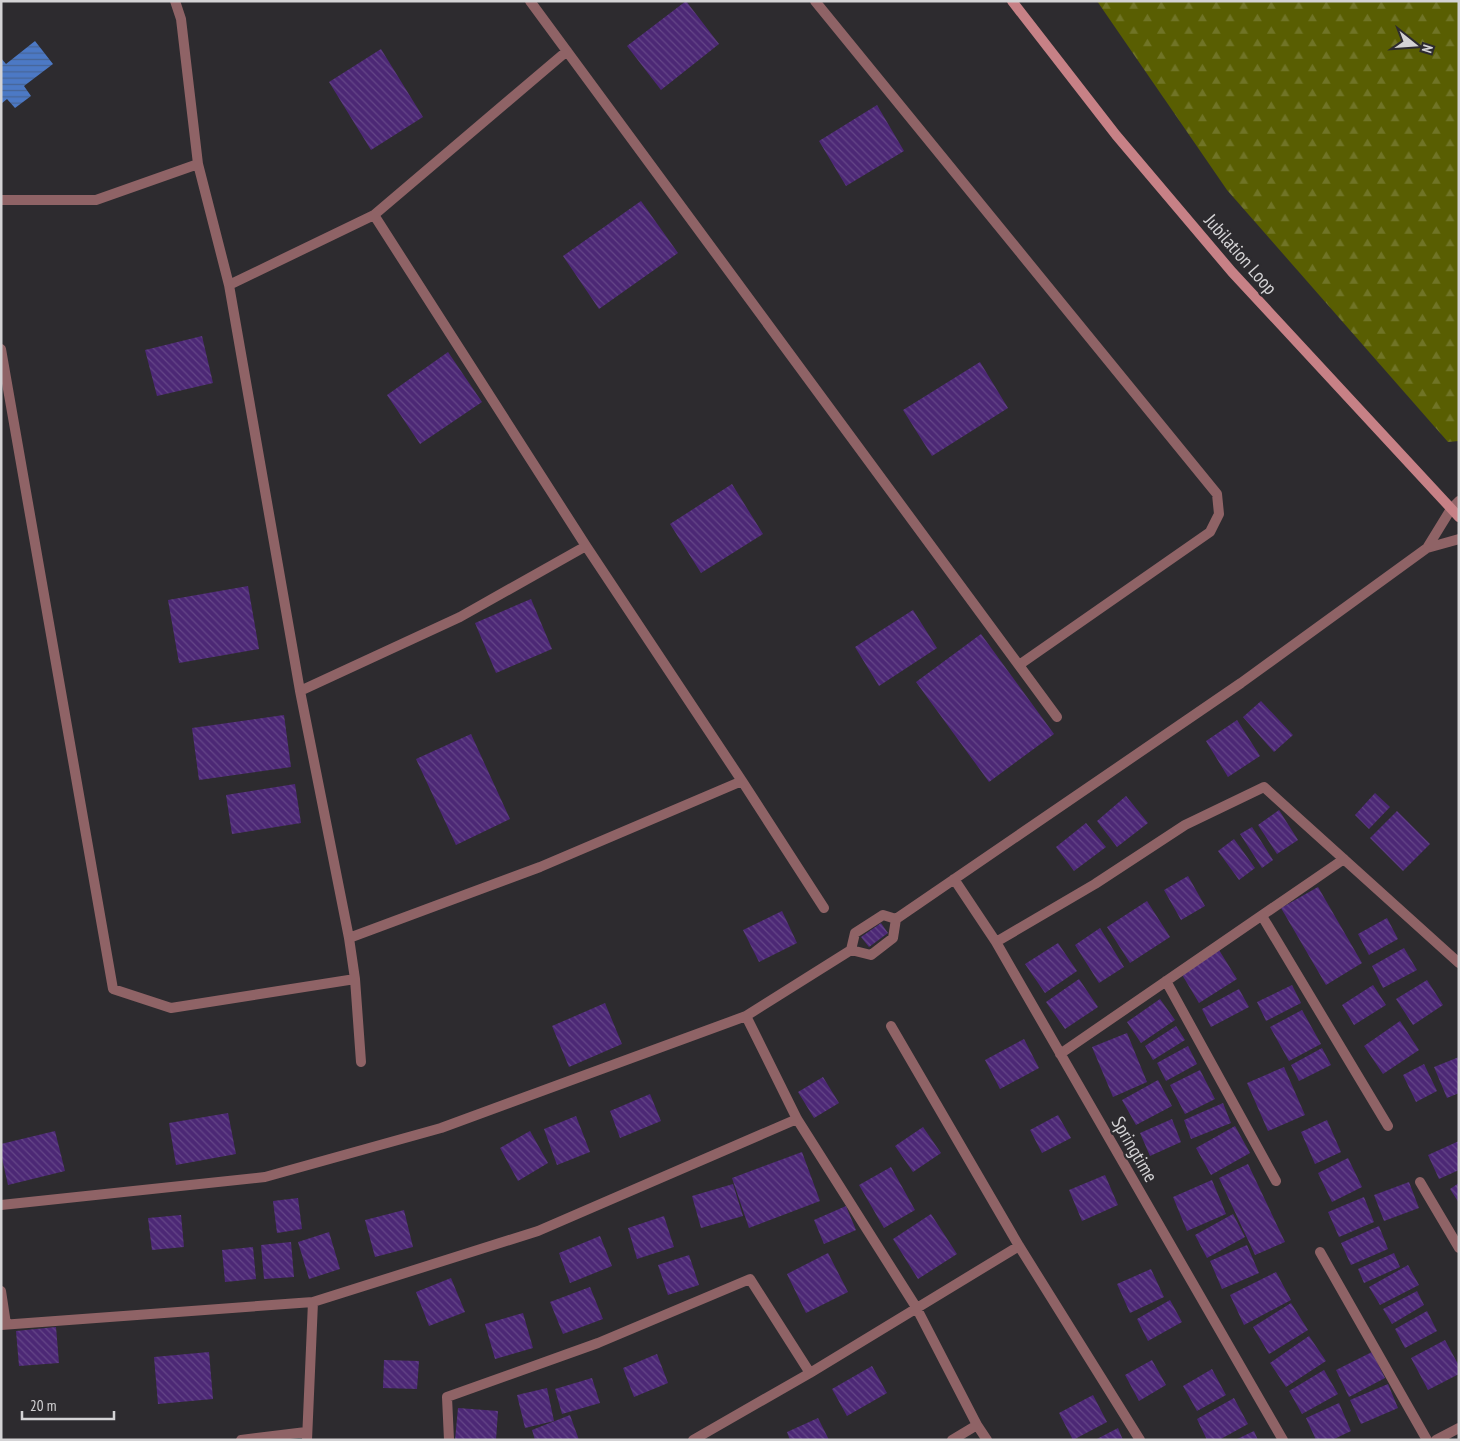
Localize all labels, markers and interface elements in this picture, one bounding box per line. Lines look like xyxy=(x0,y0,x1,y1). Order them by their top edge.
north arrow xyxy=(1390,20,1440,70)
text: N xyxy=(1418,43,1437,55)
street label: Jubilation Loop xyxy=(1199,208,1282,299)
street label: Springtime xyxy=(1107,1112,1163,1186)
scale bar xyxy=(22,1388,115,1420)
text: 20 m xyxy=(30,1396,56,1415)

